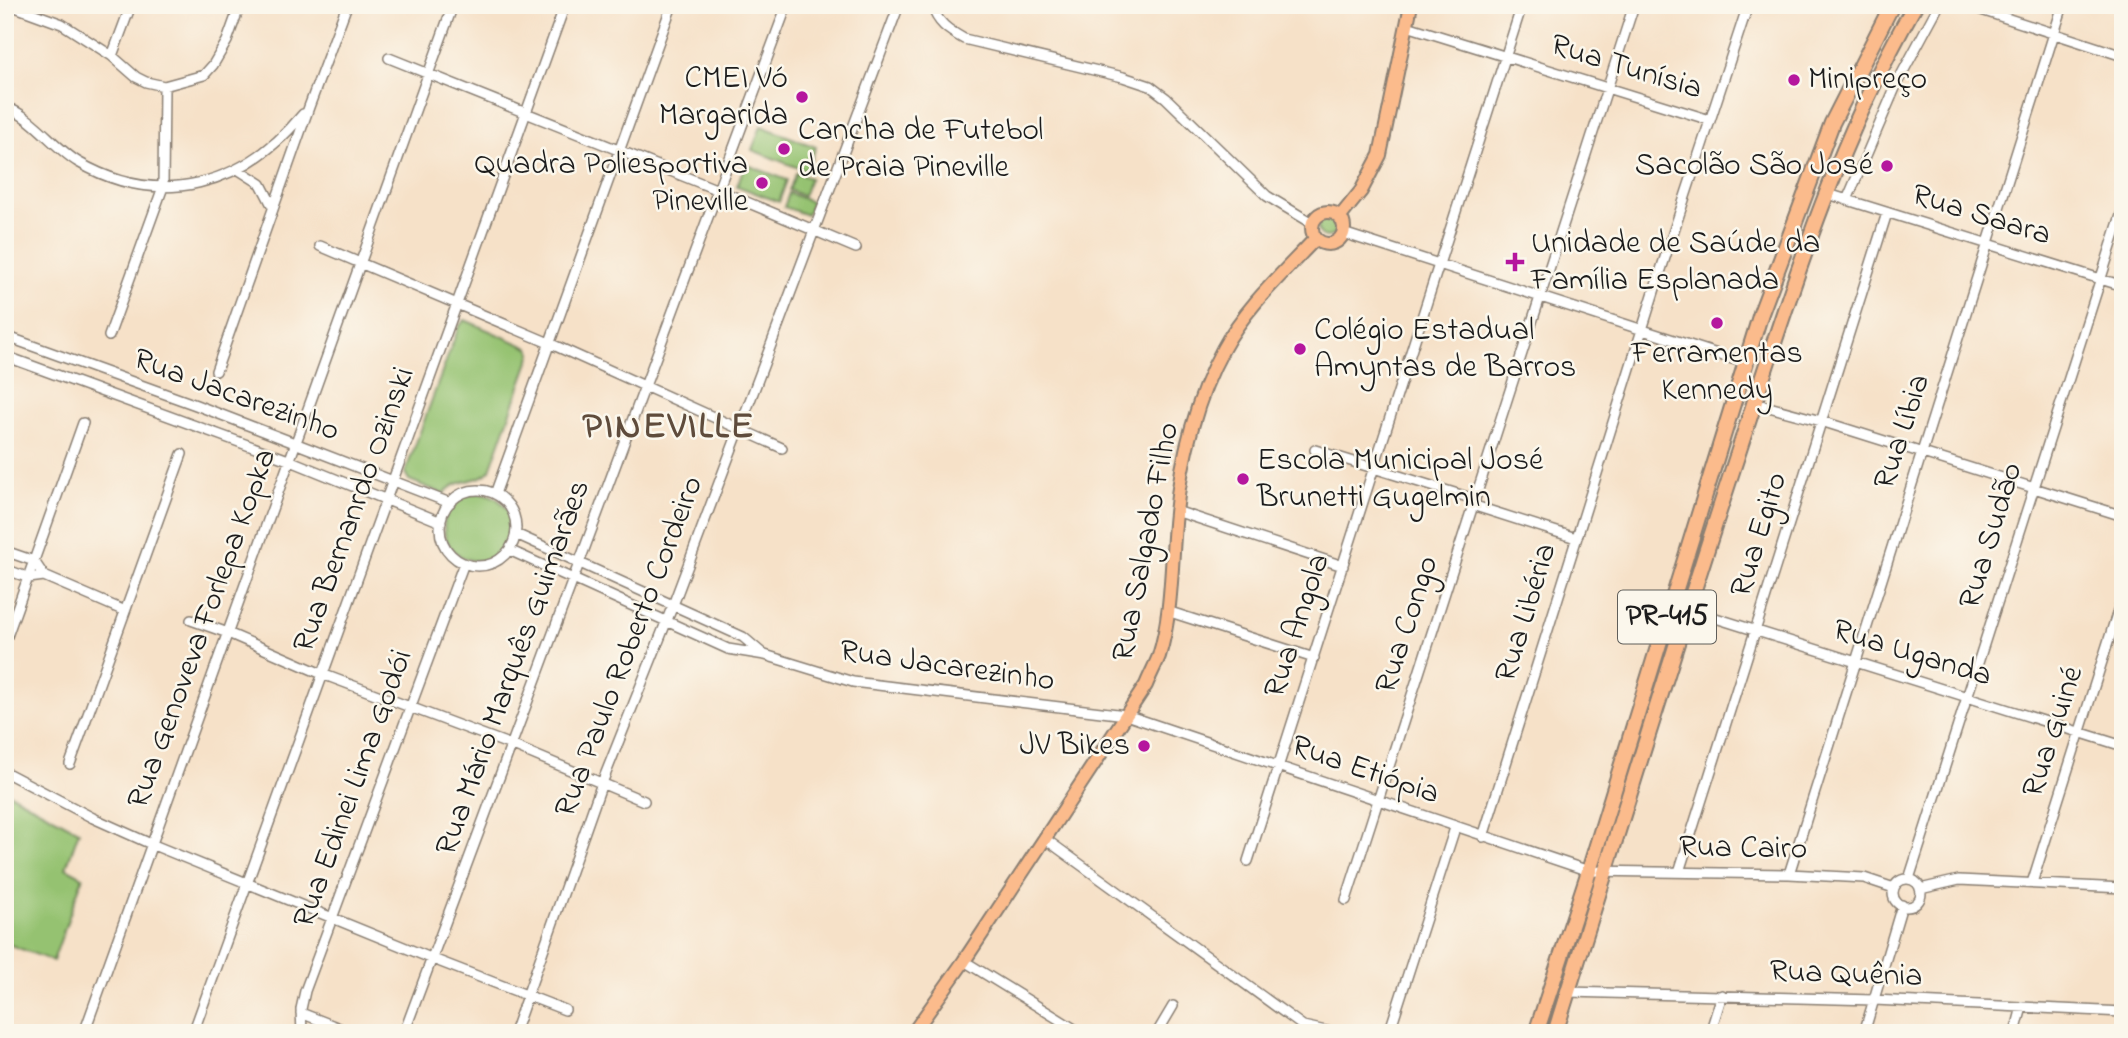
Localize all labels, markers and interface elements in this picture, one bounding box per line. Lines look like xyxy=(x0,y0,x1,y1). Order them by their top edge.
street label: Rua Tunísia xyxy=(1544,23,1708,113)
place label: CMEI Vó Margarida xyxy=(659,56,788,140)
place label: Minipreço xyxy=(1808,57,1927,104)
marker: Minipreço xyxy=(1786,72,1802,88)
marker: CMEI Vó Margarida xyxy=(794,89,810,105)
place label: Cancha de Futebol de Praia Pineville xyxy=(798,108,1043,192)
marker: Cancha de Futebol de Praia Pineville xyxy=(776,141,792,157)
place label: Quadra Poliesportiva Pineville xyxy=(475,142,749,226)
place label: Sacolão São José xyxy=(1635,143,1874,190)
marker: Sacolão São José xyxy=(1879,158,1895,174)
street label: Rua Saara xyxy=(1906,173,2056,259)
marker: Quadra Poliesportiva Pineville xyxy=(754,175,770,191)
place label: Unidade de Saúde da Família Esplanada xyxy=(1530,221,1820,305)
marker: Unidade de Saúde da Família Esplanada xyxy=(1505,252,1525,272)
place label: Colégio Estadual Amyntas de Barros xyxy=(1314,308,1576,392)
marker: Ferramentas Kennedy xyxy=(1709,315,1725,331)
place label: Ferramentas Kennedy xyxy=(1630,331,1803,415)
street label: Rua Jacarezinho xyxy=(126,337,346,455)
marker: Colégio Estadual Amyntas de Barros xyxy=(1292,341,1308,357)
street label: Rua Bernanrdo Ozinski xyxy=(282,361,428,659)
street label: Rua Líbia xyxy=(1862,368,1944,496)
district label: PINEVILLE xyxy=(582,400,756,456)
street label: Rua Salgado Filho xyxy=(1101,419,1193,665)
place label: Escola Municipal José Brunetti Gugelmin xyxy=(1256,438,1544,522)
street label: Rua Genoveva Forlepa Kopka xyxy=(116,442,290,816)
street label: Rua Sudão xyxy=(1947,457,2037,615)
street label: Rua Egito xyxy=(1719,467,1801,603)
street label: Rua Paulo Roberto Cordeiro xyxy=(543,470,717,824)
marker: Escola Municipal José Brunetti Gugelmin xyxy=(1235,471,1251,487)
street label: Rua Mário Marquês Guimarães xyxy=(424,474,604,862)
street label: Rua Libéria xyxy=(1484,538,1570,688)
street label: Rua Angola xyxy=(1253,548,1343,704)
street label: Rua Congo xyxy=(1364,550,1452,700)
road number: PR-415 xyxy=(1618,590,1716,644)
street label: Rua Uganda xyxy=(1827,608,1997,700)
street label: Rua Jacarezinho xyxy=(836,629,1058,705)
street label: Rua Edinei Lima Godói xyxy=(282,643,426,935)
street label: Rua Guiné xyxy=(2011,660,2097,804)
place label: JV Bikes xyxy=(1019,723,1130,770)
street label: Rua Etiópia xyxy=(1284,724,1446,818)
marker: JV Bikes xyxy=(1136,738,1152,754)
street label: Rua Cairo xyxy=(1678,824,1808,874)
street label: Rua Quênia xyxy=(1769,949,1923,1001)

